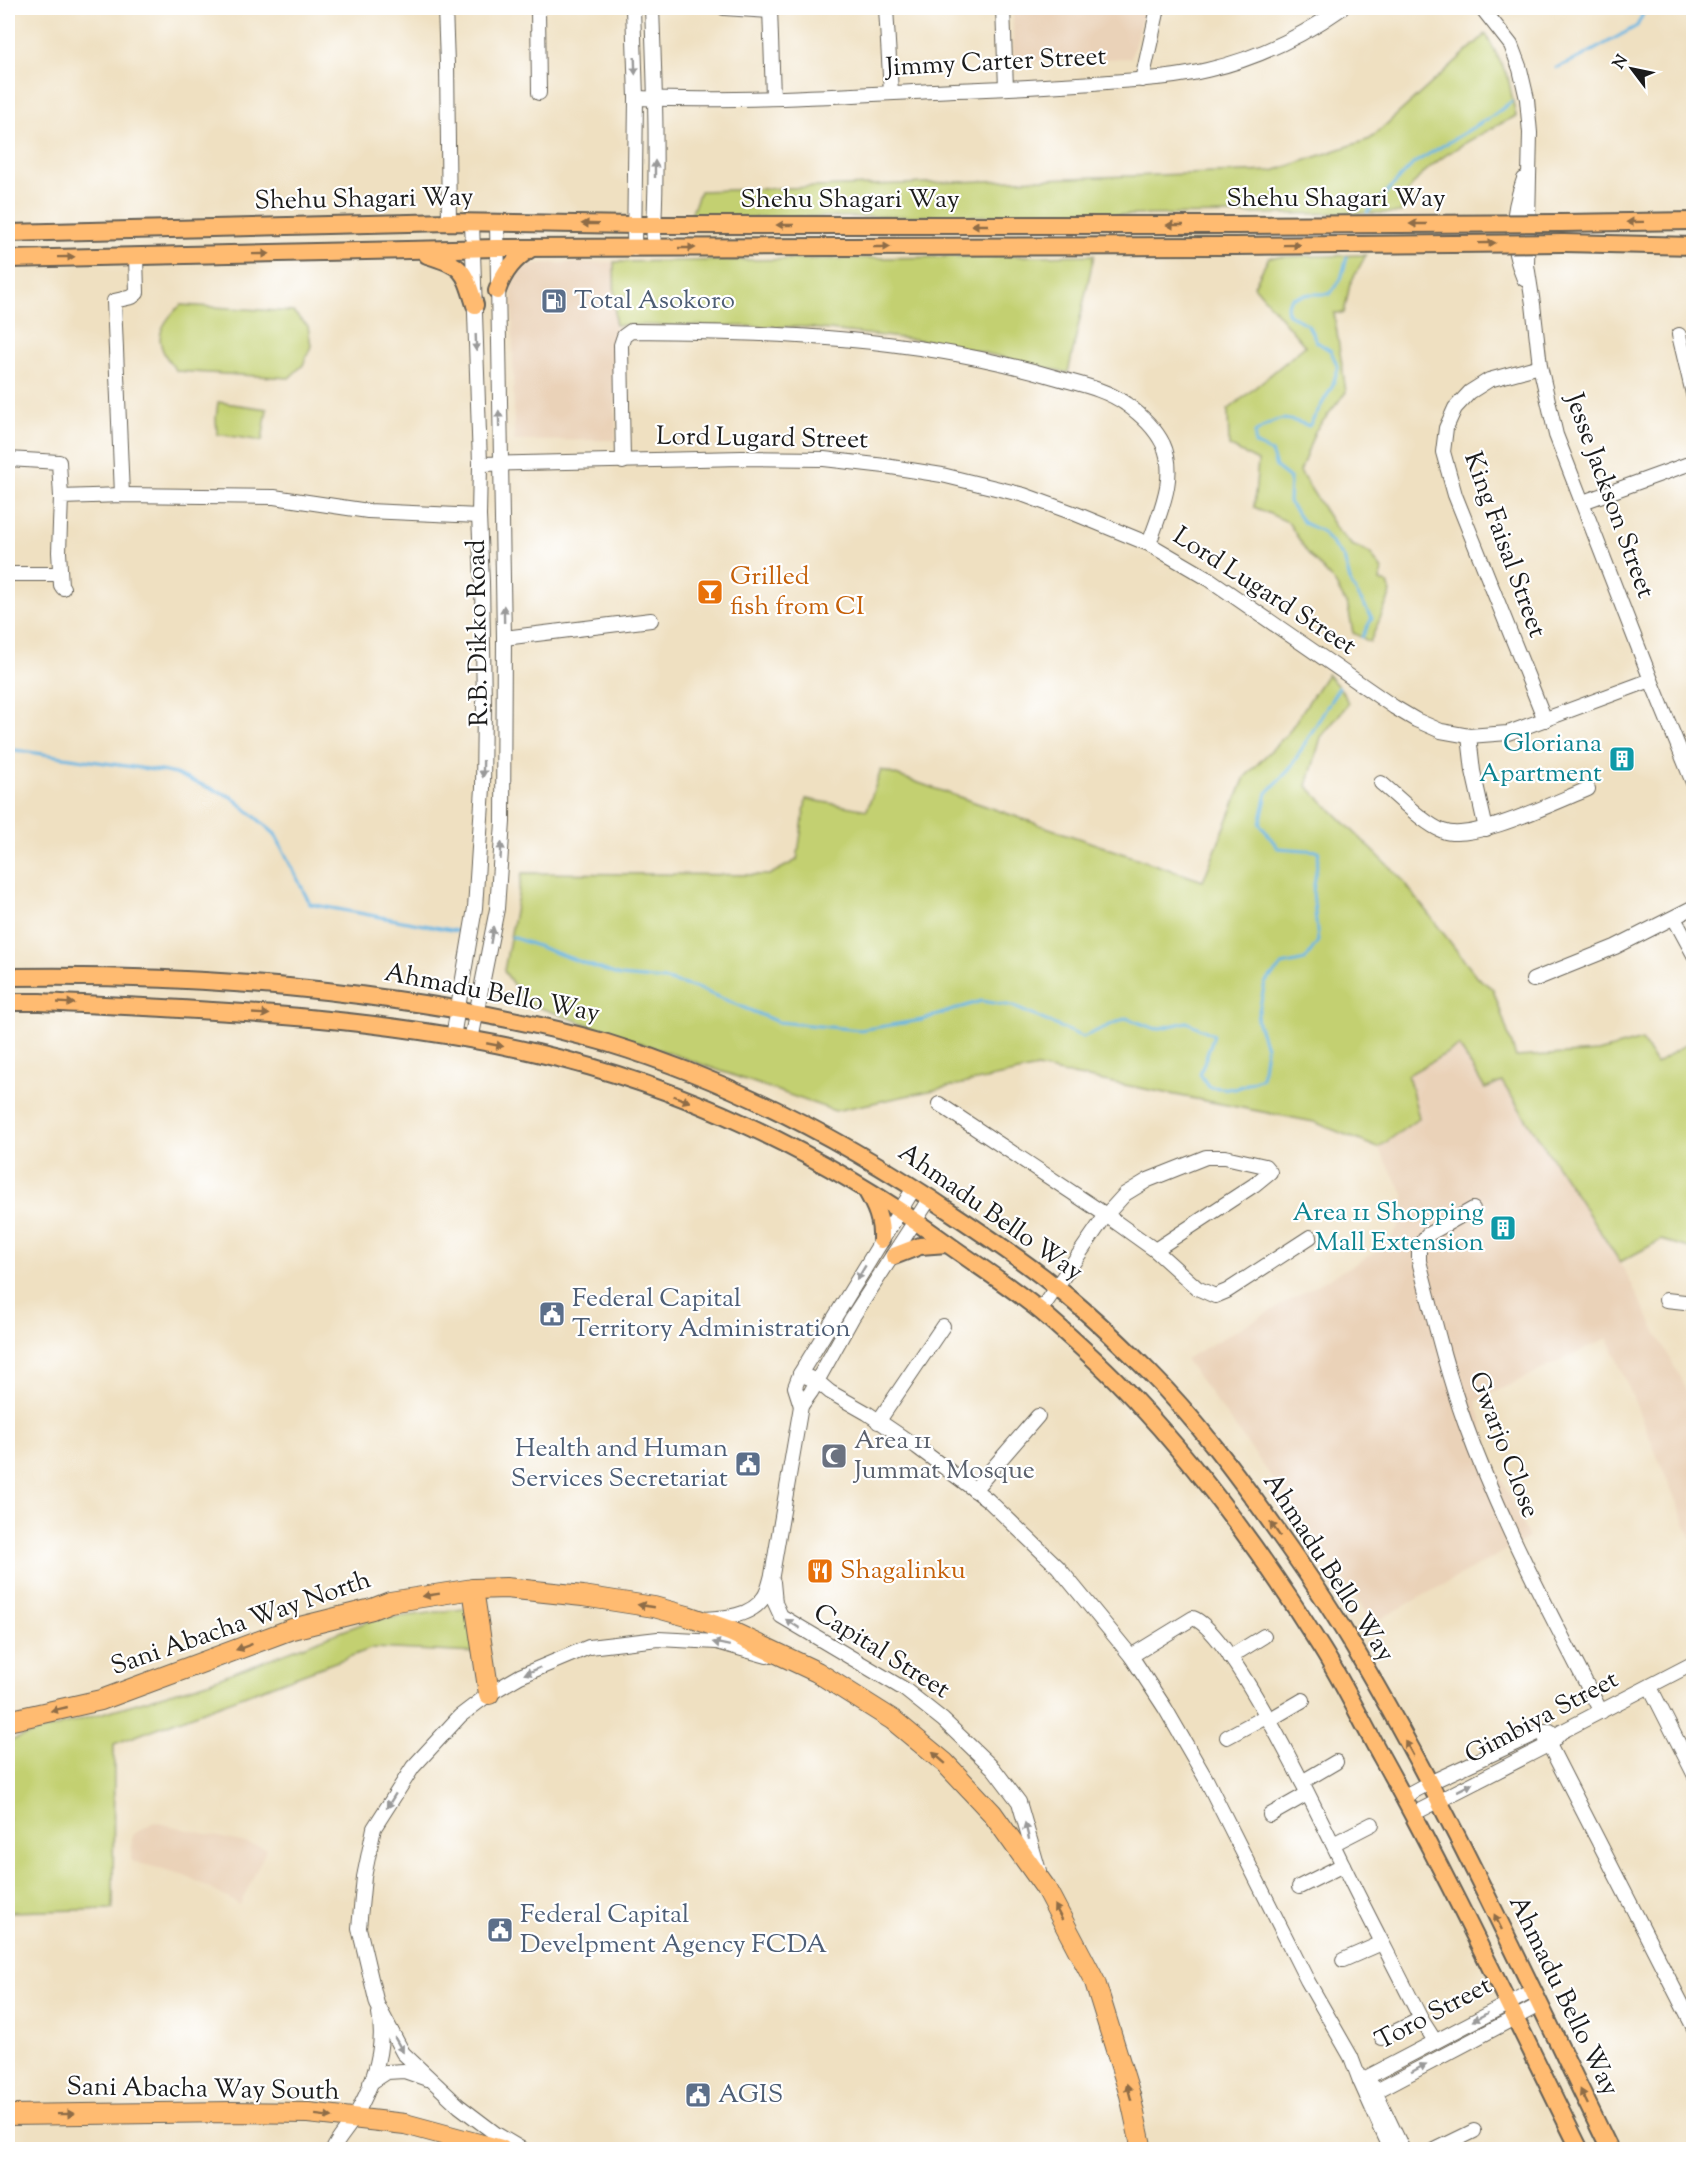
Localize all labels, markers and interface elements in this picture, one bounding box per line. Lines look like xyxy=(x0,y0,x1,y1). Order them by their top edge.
street label: Jimmy Carter Street xyxy=(883,39,1107,87)
north arrow xyxy=(1602,39,1662,99)
text: N xyxy=(1608,51,1635,74)
one-way arrow xyxy=(630,56,640,75)
one-way arrow xyxy=(650,159,660,178)
street label: Shehu Shagari Way xyxy=(254,180,474,220)
street label: Shehu Shagari Way xyxy=(1226,181,1446,218)
street label: Shehu Shagari Way xyxy=(740,182,960,219)
one-way arrow xyxy=(1626,217,1645,227)
one-way arrow xyxy=(1409,219,1428,229)
one-way arrow xyxy=(581,220,600,229)
one-way arrow xyxy=(776,220,795,230)
one-way arrow xyxy=(971,220,990,230)
one-way arrow xyxy=(1166,220,1185,230)
one-way arrow xyxy=(1478,239,1497,248)
one-way arrow xyxy=(1283,241,1302,250)
one-way arrow xyxy=(677,243,696,253)
one-way arrow xyxy=(872,243,891,252)
one-way arrow xyxy=(251,249,270,258)
one-way arrow xyxy=(56,253,75,262)
place label: Total Asokoro xyxy=(574,283,735,320)
fuel station icon: Total Asokoro xyxy=(539,286,569,316)
one-way arrow xyxy=(471,334,481,353)
street label: Jesse Jackson Street xyxy=(1554,387,1663,604)
one-way arrow xyxy=(494,409,504,428)
street label: Lord Lugard Street xyxy=(656,419,868,459)
street label: King Faisal Street xyxy=(1453,447,1555,643)
street label: Lord Lugard Street xyxy=(1165,519,1363,665)
street label: R.B. Dikko Road xyxy=(459,539,499,727)
place label: Grilled fish from CI xyxy=(730,559,865,626)
bar icon: Grilled fish from CI xyxy=(695,577,725,607)
one-way arrow xyxy=(499,604,509,623)
place label: Gloriana Apartment xyxy=(1479,726,1602,793)
building icon: Gloriana Apartment xyxy=(1607,744,1637,774)
one-way arrow xyxy=(478,760,488,779)
one-way arrow xyxy=(496,841,506,860)
one-way arrow xyxy=(488,925,497,944)
street label: Ahmadu Bello Way xyxy=(381,955,603,1033)
one-way arrow xyxy=(56,999,75,1008)
one-way arrow xyxy=(251,1010,270,1019)
one-way arrow xyxy=(486,1041,505,1050)
one-way arrow xyxy=(674,1094,692,1104)
street label: Ahmadu Bello Way xyxy=(890,1135,1090,1291)
place label: Area 11 Shopping Mall Extension xyxy=(1293,1195,1484,1262)
building icon: Area 11 Shopping Mall Extension xyxy=(1488,1213,1518,1243)
one-way arrow xyxy=(856,1265,866,1282)
place label: Federal Capital Territory Administration xyxy=(572,1281,851,1348)
public building icon: Federal Capital Territory Administration xyxy=(537,1299,567,1329)
street label: Gwarjo Close xyxy=(1458,1367,1548,1523)
place label: Area 11 Jummat Mosque xyxy=(852,1423,1035,1490)
place label: Health and Human Services Secretariat xyxy=(511,1431,728,1498)
mosque icon: Area 11 Jummat Mosque xyxy=(819,1441,849,1471)
public building icon: Health and Human Services Secretariat xyxy=(733,1449,763,1479)
street label: Ahmadu Bello Way xyxy=(1253,1466,1403,1670)
one-way arrow xyxy=(1269,1521,1281,1537)
place label: Shagalinku xyxy=(840,1553,966,1590)
restaurant icon: Shagalinku xyxy=(805,1556,835,1586)
street label: Sani Abacha Way North xyxy=(106,1562,376,1686)
one-way arrow xyxy=(422,1591,441,1600)
street label: Capital Street xyxy=(806,1595,957,1709)
one-way arrow xyxy=(636,1601,655,1610)
one-way arrow xyxy=(785,1619,801,1630)
one-way arrow xyxy=(712,1638,730,1648)
one-way arrow xyxy=(235,1642,253,1652)
street label: Gimbiya Street xyxy=(1459,1662,1625,1774)
one-way arrow xyxy=(522,1666,540,1676)
one-way arrow xyxy=(50,1705,69,1714)
one-way arrow xyxy=(1405,1740,1415,1757)
one-way arrow xyxy=(931,1752,947,1765)
one-way arrow xyxy=(1456,1782,1474,1792)
one-way arrow xyxy=(386,1793,397,1809)
one-way arrow xyxy=(1021,1822,1031,1840)
street label: Ahmadu Bello Way xyxy=(1498,1890,1628,2102)
place label: Federal Capital Develpment Agency FCDA xyxy=(520,1897,827,1964)
one-way arrow xyxy=(1053,1903,1063,1920)
one-way arrow xyxy=(1494,1913,1504,1931)
public building icon: Federal Capital Develpment Agency FCDA xyxy=(485,1915,515,1945)
street label: Toro Street xyxy=(1369,1968,1499,2060)
one-way arrow xyxy=(1471,2012,1488,2022)
one-way arrow xyxy=(394,2037,405,2053)
one-way arrow xyxy=(1410,2063,1427,2073)
street label: Sani Abacha Way South xyxy=(66,2069,340,2111)
place label: AGIS xyxy=(718,2077,783,2114)
public building icon: AGIS xyxy=(683,2080,713,2110)
one-way arrow xyxy=(1124,2083,1134,2102)
one-way arrow xyxy=(1579,2088,1589,2105)
one-way arrow xyxy=(56,2109,75,2119)
one-way arrow xyxy=(314,2111,333,2120)

